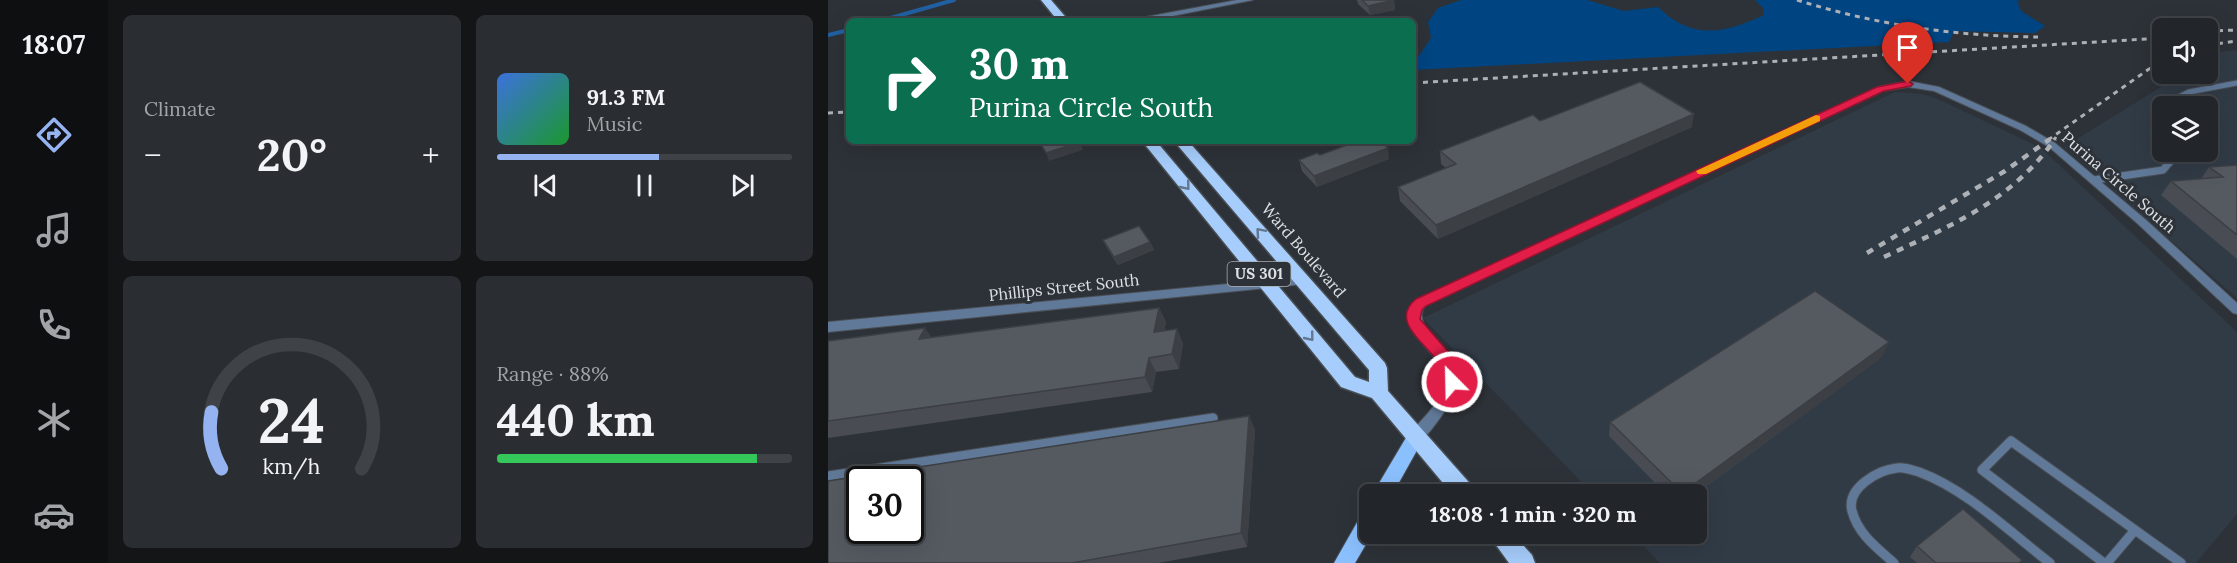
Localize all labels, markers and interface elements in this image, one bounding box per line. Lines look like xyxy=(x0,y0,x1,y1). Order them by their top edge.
map controls xyxy=(2152,18,2218,162)
button: sound xyxy=(2152,18,2218,84)
pin xyxy=(1882,22,1933,84)
text: 18:07 xyxy=(23,27,86,61)
icon: arrive xyxy=(1891,31,1924,64)
text: 30 m xyxy=(969,37,1069,91)
icon: right xyxy=(870,42,948,120)
text: 91.3 FM xyxy=(587,83,665,111)
text: Purina Circle South xyxy=(969,90,1213,124)
text: Climate xyxy=(144,96,216,121)
button: layers xyxy=(2152,96,2218,162)
text: Music xyxy=(587,111,642,136)
icon: directions xyxy=(33,114,75,156)
text: 20° xyxy=(257,126,327,183)
street label: Purina Circle South xyxy=(2058,127,2181,237)
text: − xyxy=(144,134,162,176)
text: + xyxy=(422,134,439,176)
icon: previous xyxy=(529,169,562,202)
icon: pause xyxy=(628,169,661,202)
icon: next xyxy=(726,169,759,202)
one-way arrow xyxy=(1179,179,1190,190)
street label: Ward Boulevard xyxy=(1258,199,1351,302)
icon: music xyxy=(33,209,75,251)
one-way arrow xyxy=(1256,228,1267,238)
road number: US 301 xyxy=(1228,262,1290,286)
street label: Phillips Street South xyxy=(988,269,1141,305)
icon: phone xyxy=(33,304,75,346)
one-way arrow xyxy=(1303,330,1314,341)
position arrow xyxy=(1420,350,1484,414)
text: Range · 88% xyxy=(497,361,609,386)
text: 24 xyxy=(258,380,325,460)
text: 440 km xyxy=(497,391,655,448)
icon: climate xyxy=(33,399,75,441)
text: km/h xyxy=(263,452,321,480)
speed limit sign: 30 xyxy=(846,466,924,544)
icon: car xyxy=(33,494,75,536)
text: 18:08 · 1 min · 320 m xyxy=(1430,500,1636,528)

